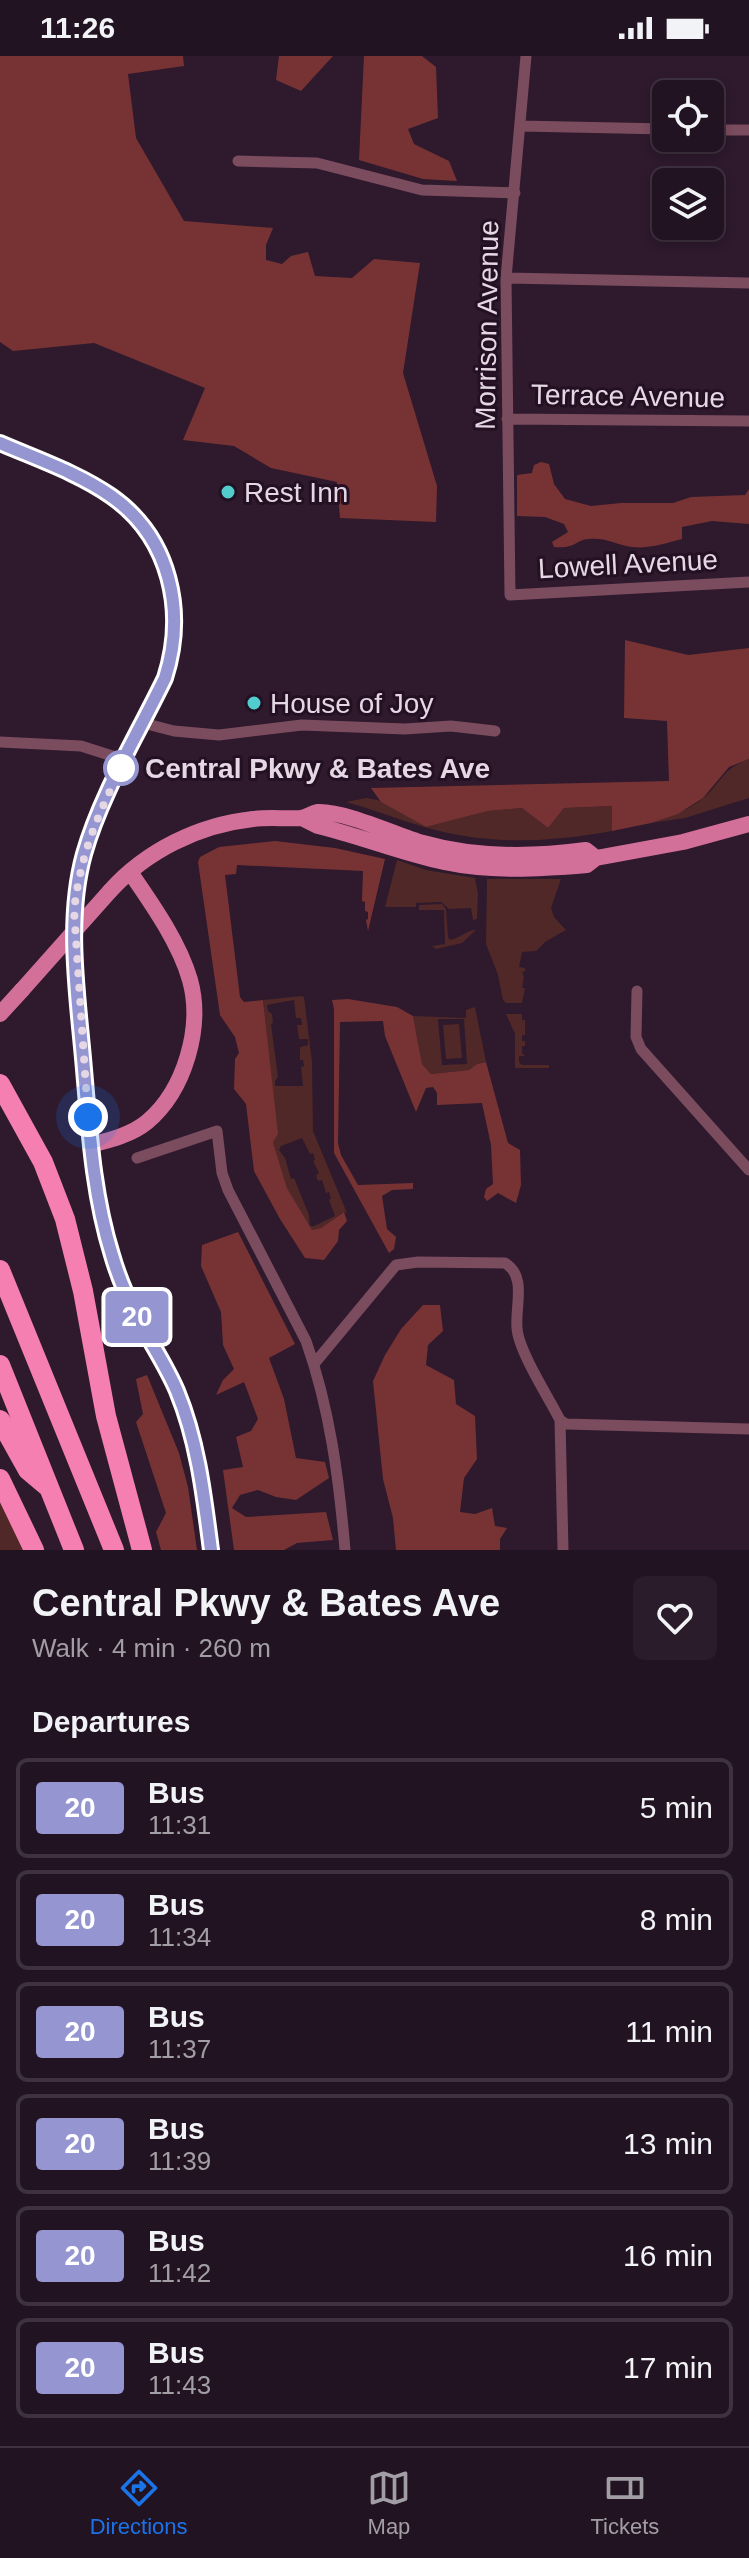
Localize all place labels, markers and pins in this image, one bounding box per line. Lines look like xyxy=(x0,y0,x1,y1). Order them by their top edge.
place label: Rest Inn xyxy=(244,477,348,508)
marker: Rest Inn xyxy=(219,483,237,501)
place label: House of Joy xyxy=(270,688,433,719)
marker: House of Joy xyxy=(245,694,263,712)
marker: Central Pkwy & Bates Ave xyxy=(104,751,138,785)
place label: Central Pkwy & Bates Ave xyxy=(145,753,490,784)

